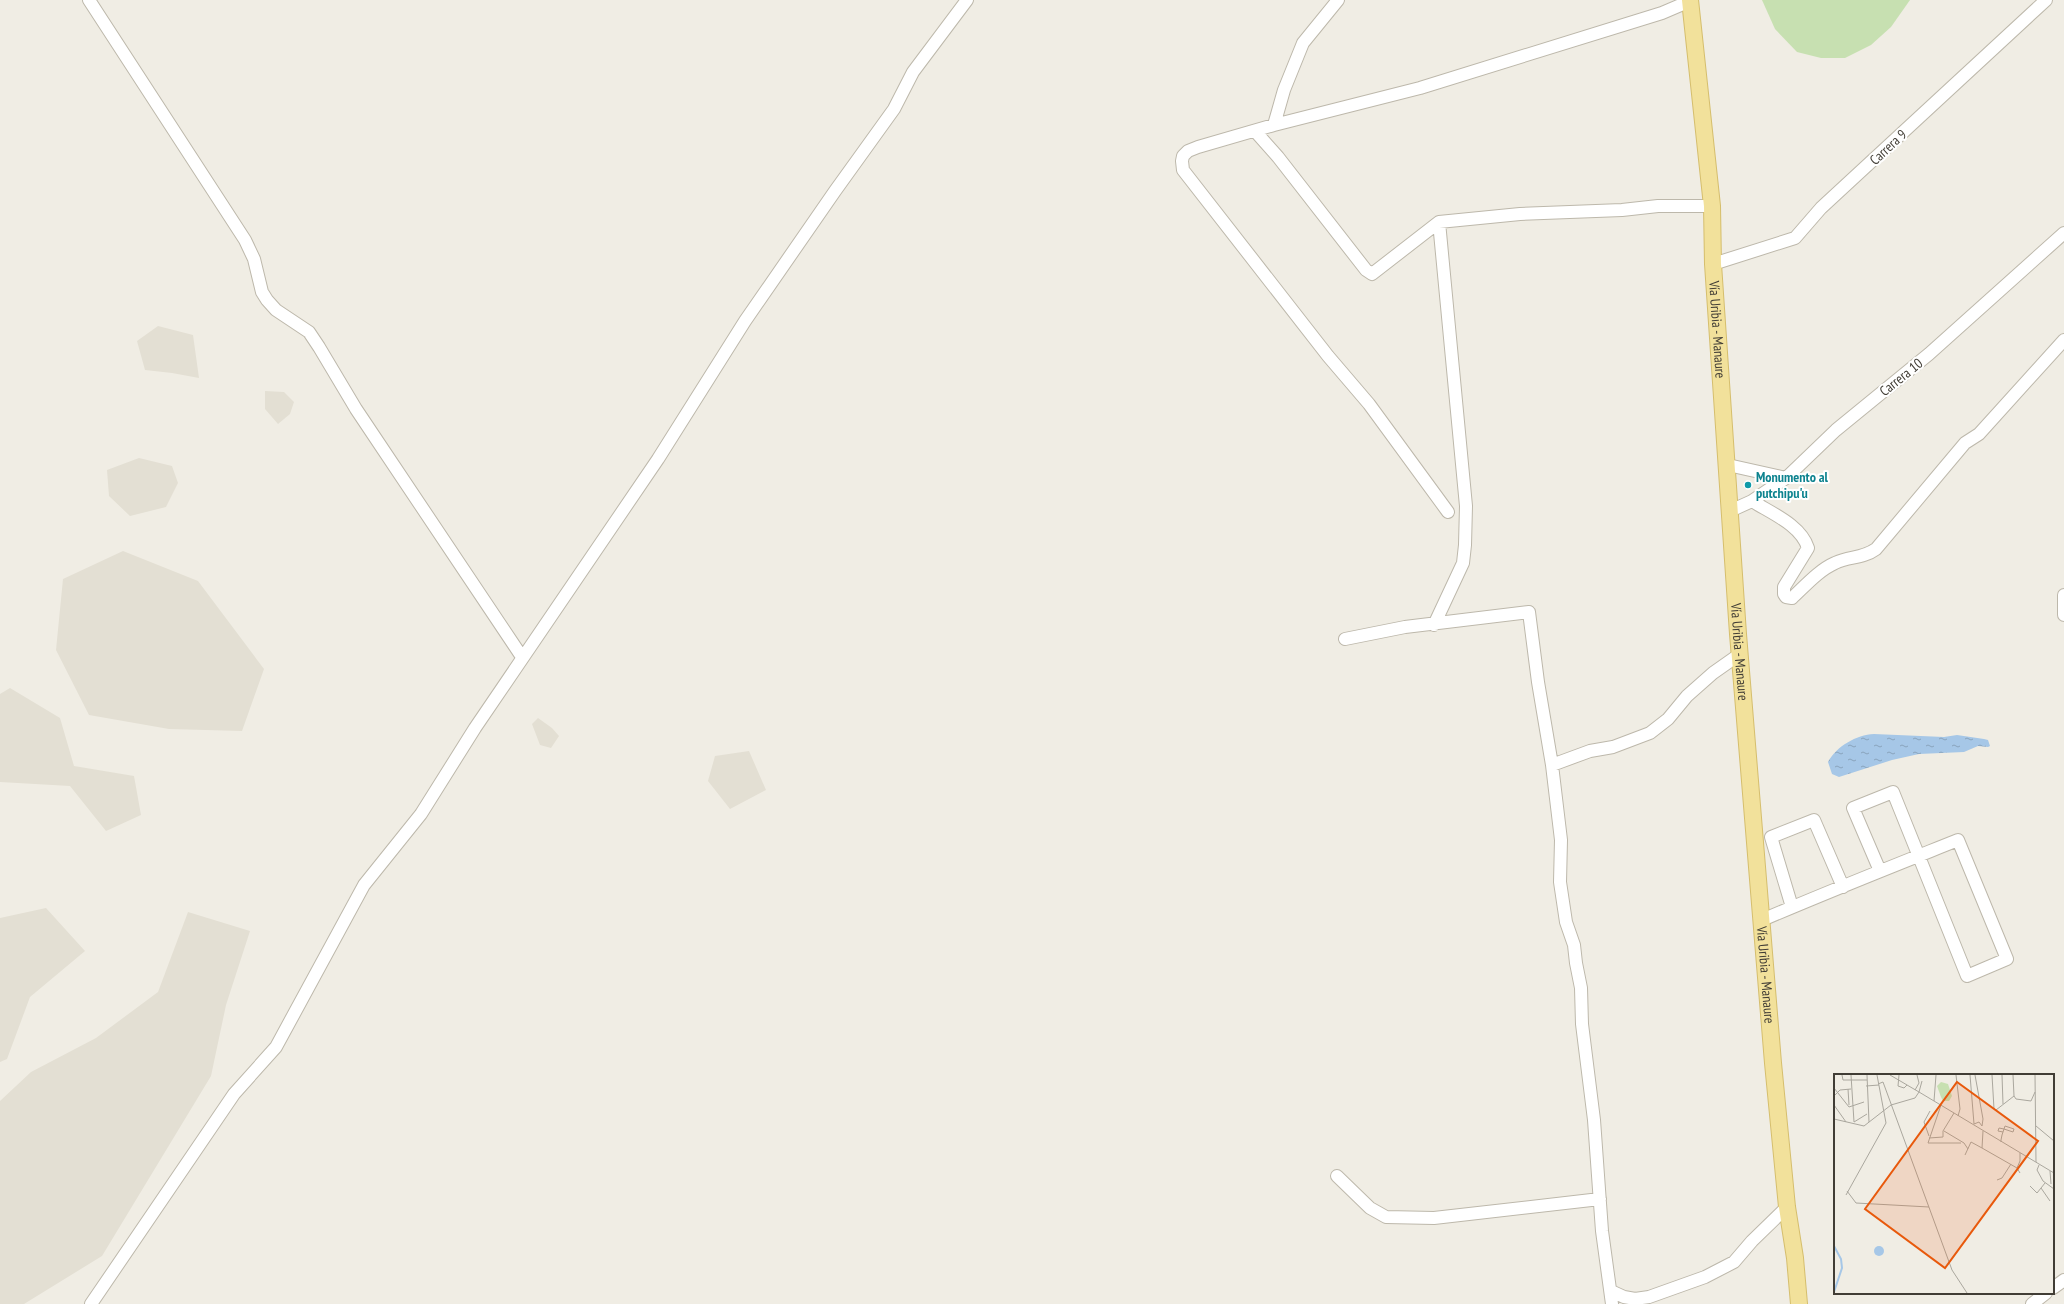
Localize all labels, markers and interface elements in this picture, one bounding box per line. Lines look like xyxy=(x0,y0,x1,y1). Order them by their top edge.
street label: Carrera 9 xyxy=(1866,125,1910,169)
street label: Vía Uribia - Manaure xyxy=(1705,279,1730,379)
street label: Carrera 10 xyxy=(1876,354,1926,400)
place label: Monumento al putchipu'u xyxy=(1756,468,1829,502)
marker: Monumento al putchipu'u xyxy=(1743,480,1753,490)
street label: Vía Uribia - Manaure xyxy=(1727,602,1752,701)
street label: Vía Uribia - Manaure xyxy=(1753,925,1779,1024)
inset map xyxy=(1834,1074,2054,1294)

